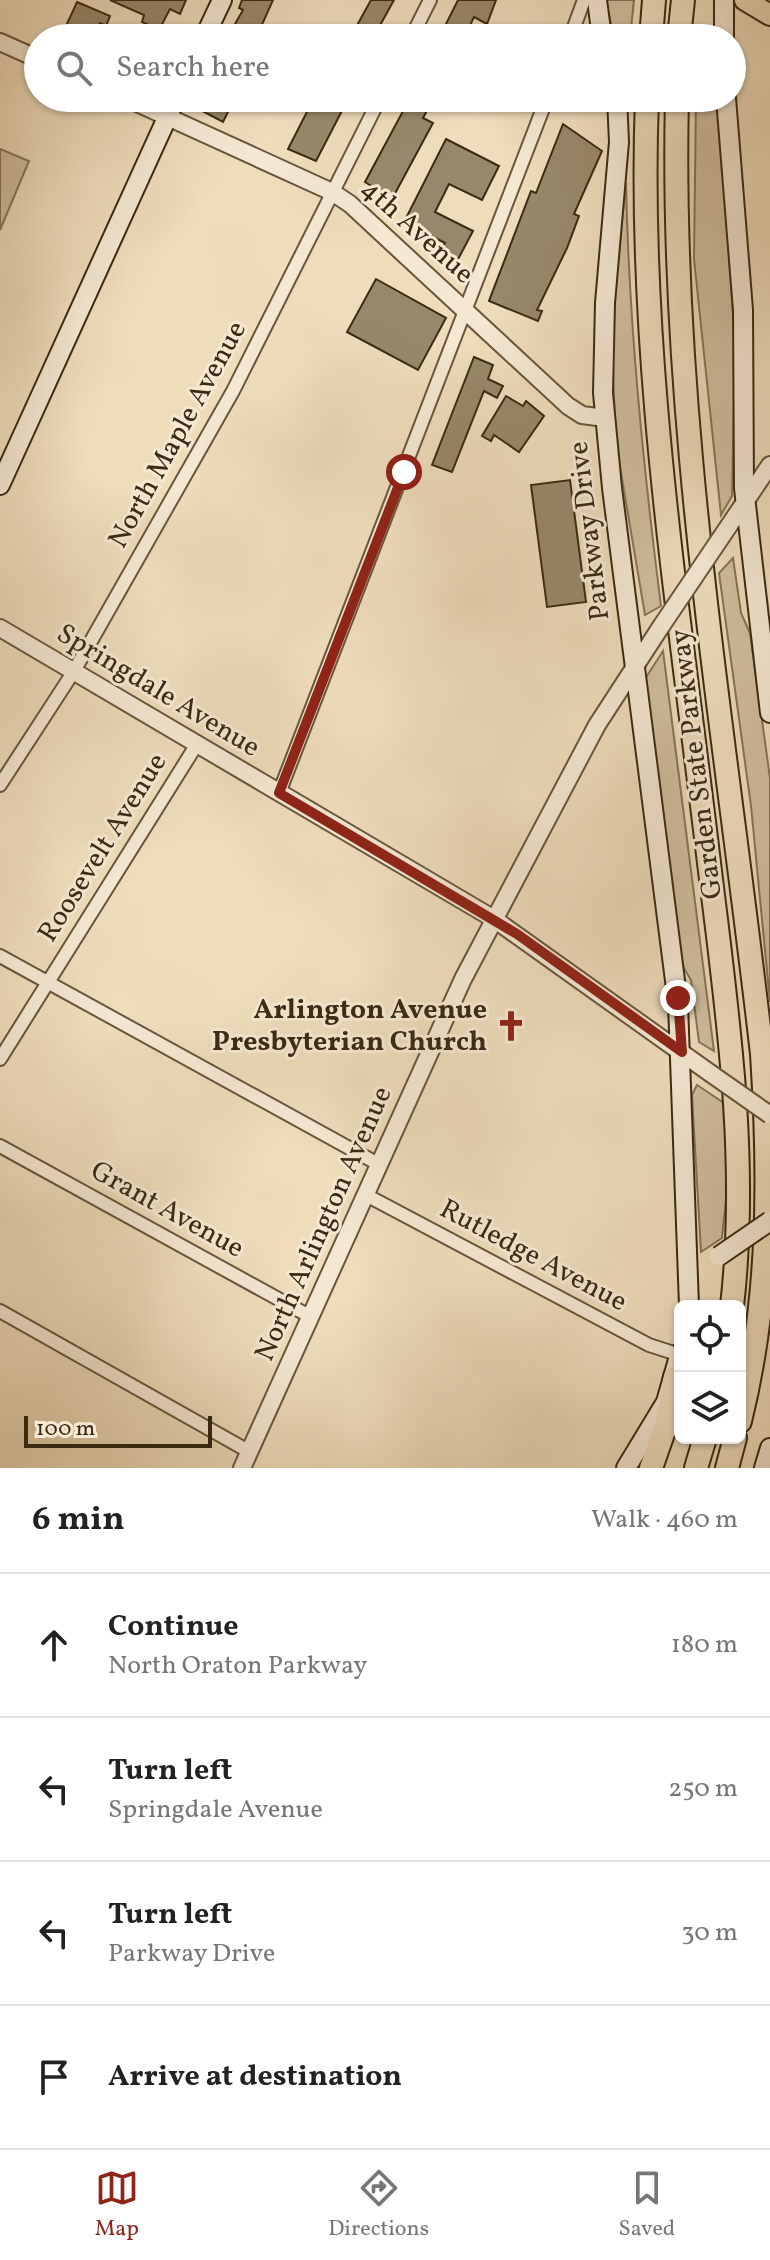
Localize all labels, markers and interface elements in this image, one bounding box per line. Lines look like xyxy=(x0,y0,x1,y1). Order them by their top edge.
search box xyxy=(24,24,746,112)
icon: search xyxy=(52,46,96,90)
text: Search here xyxy=(116,47,270,89)
street label: 4th Avenue xyxy=(352,171,482,293)
street label: North Maple Avenue xyxy=(99,314,257,556)
street label: Parkway Drive xyxy=(560,439,620,623)
route start xyxy=(386,454,422,490)
street label: Springdale Avenue xyxy=(49,615,267,767)
street label: Garden State Parkway xyxy=(661,627,733,901)
street label: Roosevelt Avenue xyxy=(29,746,177,950)
route end xyxy=(660,980,696,1016)
place label: Arlington Avenue Presbyterian Church xyxy=(212,991,487,1062)
church icon: Arlington Avenue Presbyterian Church xyxy=(494,1009,528,1043)
street label: North Arlington Avenue xyxy=(246,1080,402,1368)
street label: Grant Avenue xyxy=(83,1152,251,1268)
street label: Rutledge Avenue xyxy=(432,1190,634,1322)
map controls xyxy=(674,1300,746,1444)
button: locate xyxy=(674,1300,746,1372)
button: layers xyxy=(674,1372,746,1444)
scale bar xyxy=(24,1412,212,1448)
text: 100 m xyxy=(36,1414,95,1445)
text: 6 min xyxy=(32,1497,125,1544)
text: Walk · 460 m xyxy=(591,1502,738,1538)
text: Continue xyxy=(108,1606,239,1648)
icon: ahead xyxy=(32,1623,76,1667)
text: 180 m xyxy=(671,1627,738,1663)
text: North Oraton Parkway xyxy=(108,1648,367,1684)
text: Turn left xyxy=(108,1750,232,1792)
icon: left xyxy=(32,1767,76,1811)
text: 250 m xyxy=(668,1771,738,1807)
text: Springdale Avenue xyxy=(108,1792,323,1828)
text: Turn left xyxy=(108,1894,232,1936)
icon: left xyxy=(32,1911,76,1955)
text: 30 m xyxy=(681,1915,738,1951)
text: Parkway Drive xyxy=(108,1936,275,1972)
icon: arrive xyxy=(32,2055,76,2099)
text: Arrive at destination xyxy=(108,2056,402,2098)
tab: Map xyxy=(95,2166,139,2245)
tab: Directions xyxy=(328,2166,429,2245)
tab: Saved xyxy=(619,2166,675,2245)

